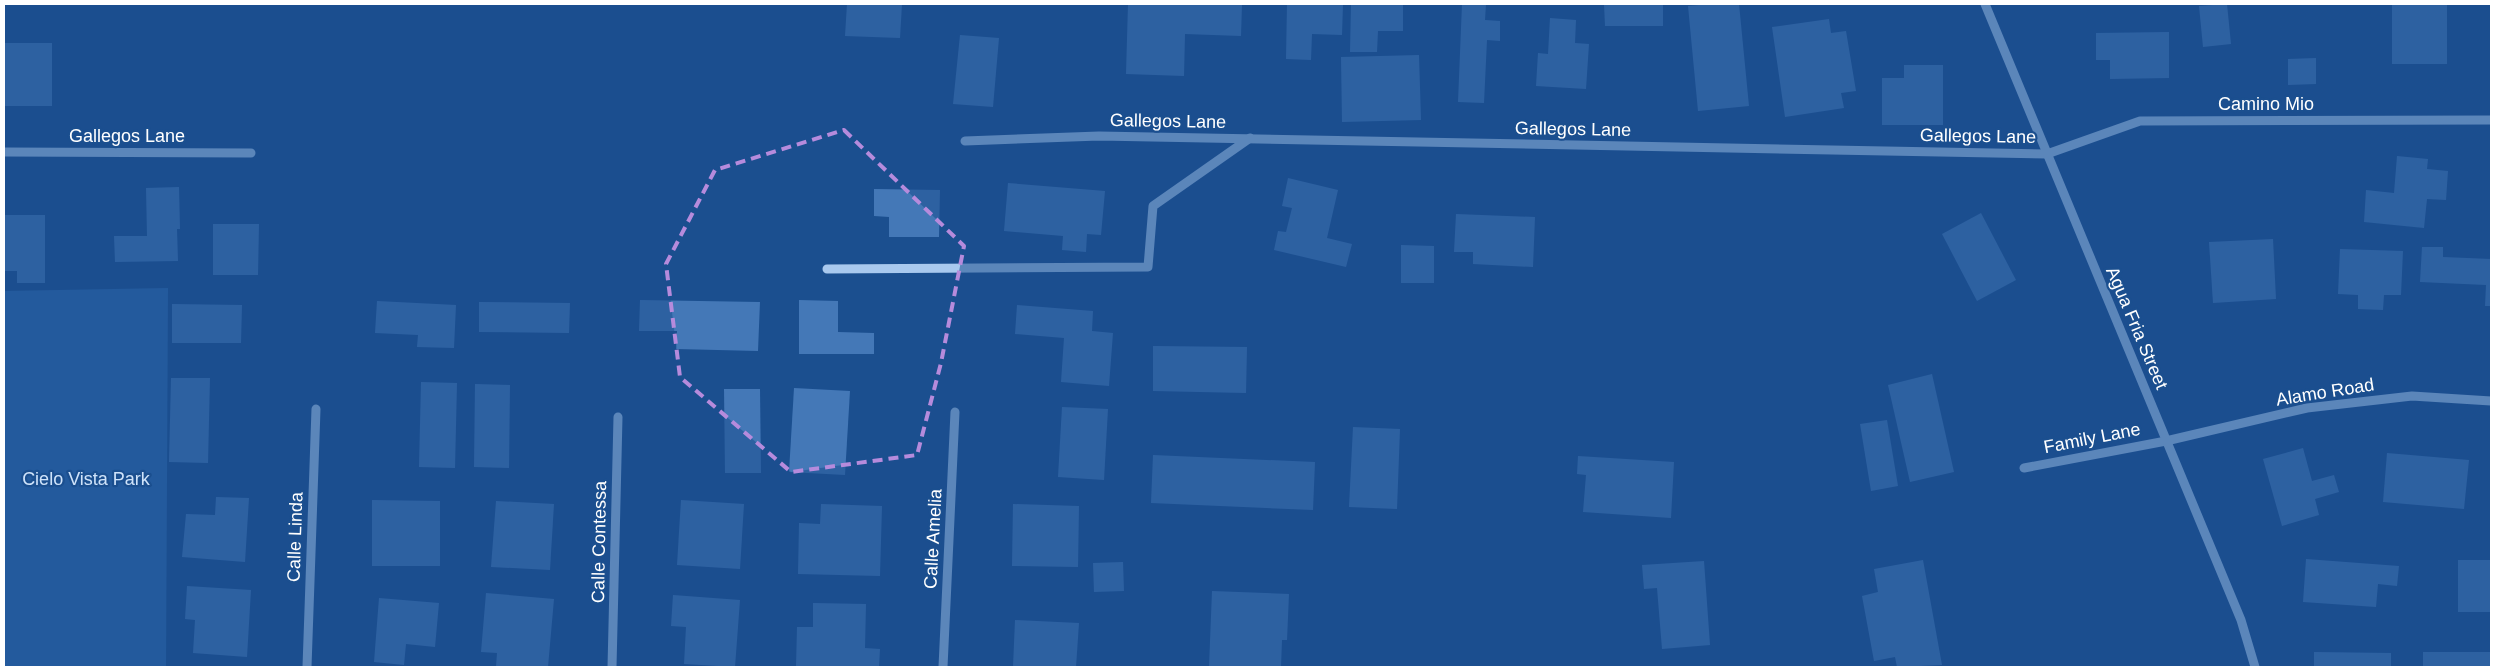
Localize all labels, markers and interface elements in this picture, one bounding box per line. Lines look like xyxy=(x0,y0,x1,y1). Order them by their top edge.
street label: Camino Mio xyxy=(2218,94,2314,114)
street label: Gallegos Lane xyxy=(1110,110,1226,132)
street label: Gallegos Lane xyxy=(1515,118,1631,140)
street label: Gallegos Lane xyxy=(1920,125,2036,147)
street label: Gallegos Lane xyxy=(69,126,185,146)
street label: Agua Fria Street xyxy=(2102,264,2172,392)
street label: Alamo Road xyxy=(2275,374,2375,410)
street label: Family Lane xyxy=(2042,419,2142,457)
park label: Cielo Vista Park xyxy=(22,469,151,489)
street label: Calle Contessa xyxy=(588,480,610,603)
street label: Calle Amelia xyxy=(920,488,946,589)
street label: Calle Linda xyxy=(283,491,307,582)

